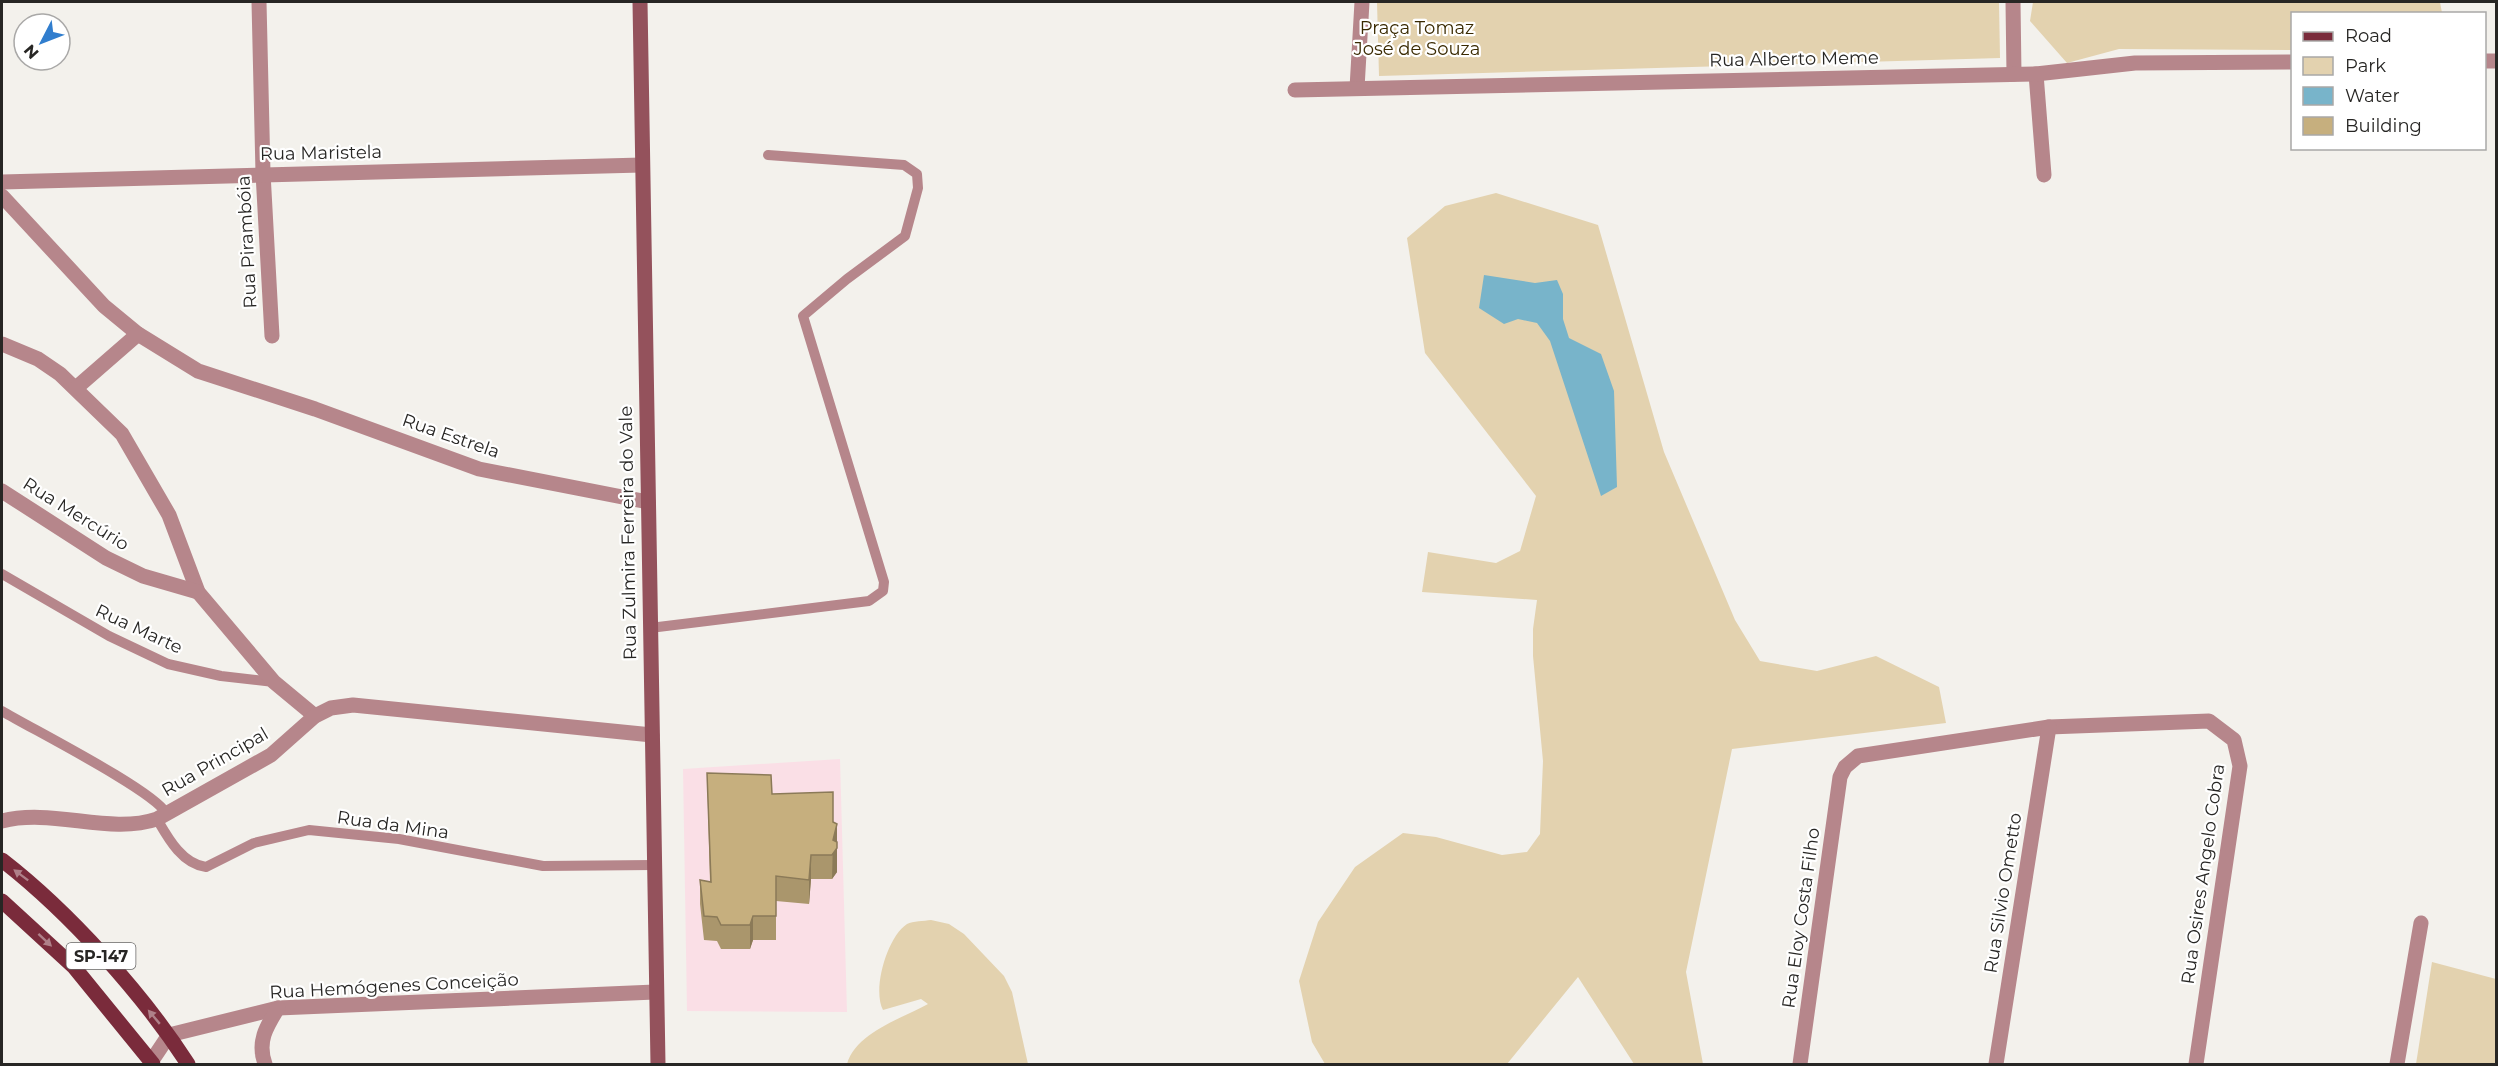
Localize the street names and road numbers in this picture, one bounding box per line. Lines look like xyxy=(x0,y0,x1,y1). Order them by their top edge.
street label: Rua Alberto Meme xyxy=(1709,47,1879,71)
street label: Rua Maristela xyxy=(260,141,382,165)
street label: Rua Pirambóia xyxy=(233,175,261,309)
street label: Rua Zulmira Ferreira do Vale xyxy=(615,406,641,660)
street label: Rua Estrela xyxy=(399,409,503,463)
street label: Rua Mercúrio xyxy=(19,473,133,555)
street label: Rua Marte xyxy=(92,599,186,659)
street label: Rua Principal xyxy=(158,723,272,801)
street label: Rua Osires Angelo Cobra xyxy=(2177,762,2229,986)
street label: Rua da Mina xyxy=(336,806,450,844)
street label: Rua Silvio Ometto xyxy=(1979,811,2027,975)
street label: Rua Eloy Costa Filho xyxy=(1777,826,1825,1010)
road number: SP-147 xyxy=(66,943,136,969)
street label: Rua Hemógenes Conceição xyxy=(269,968,519,1004)

